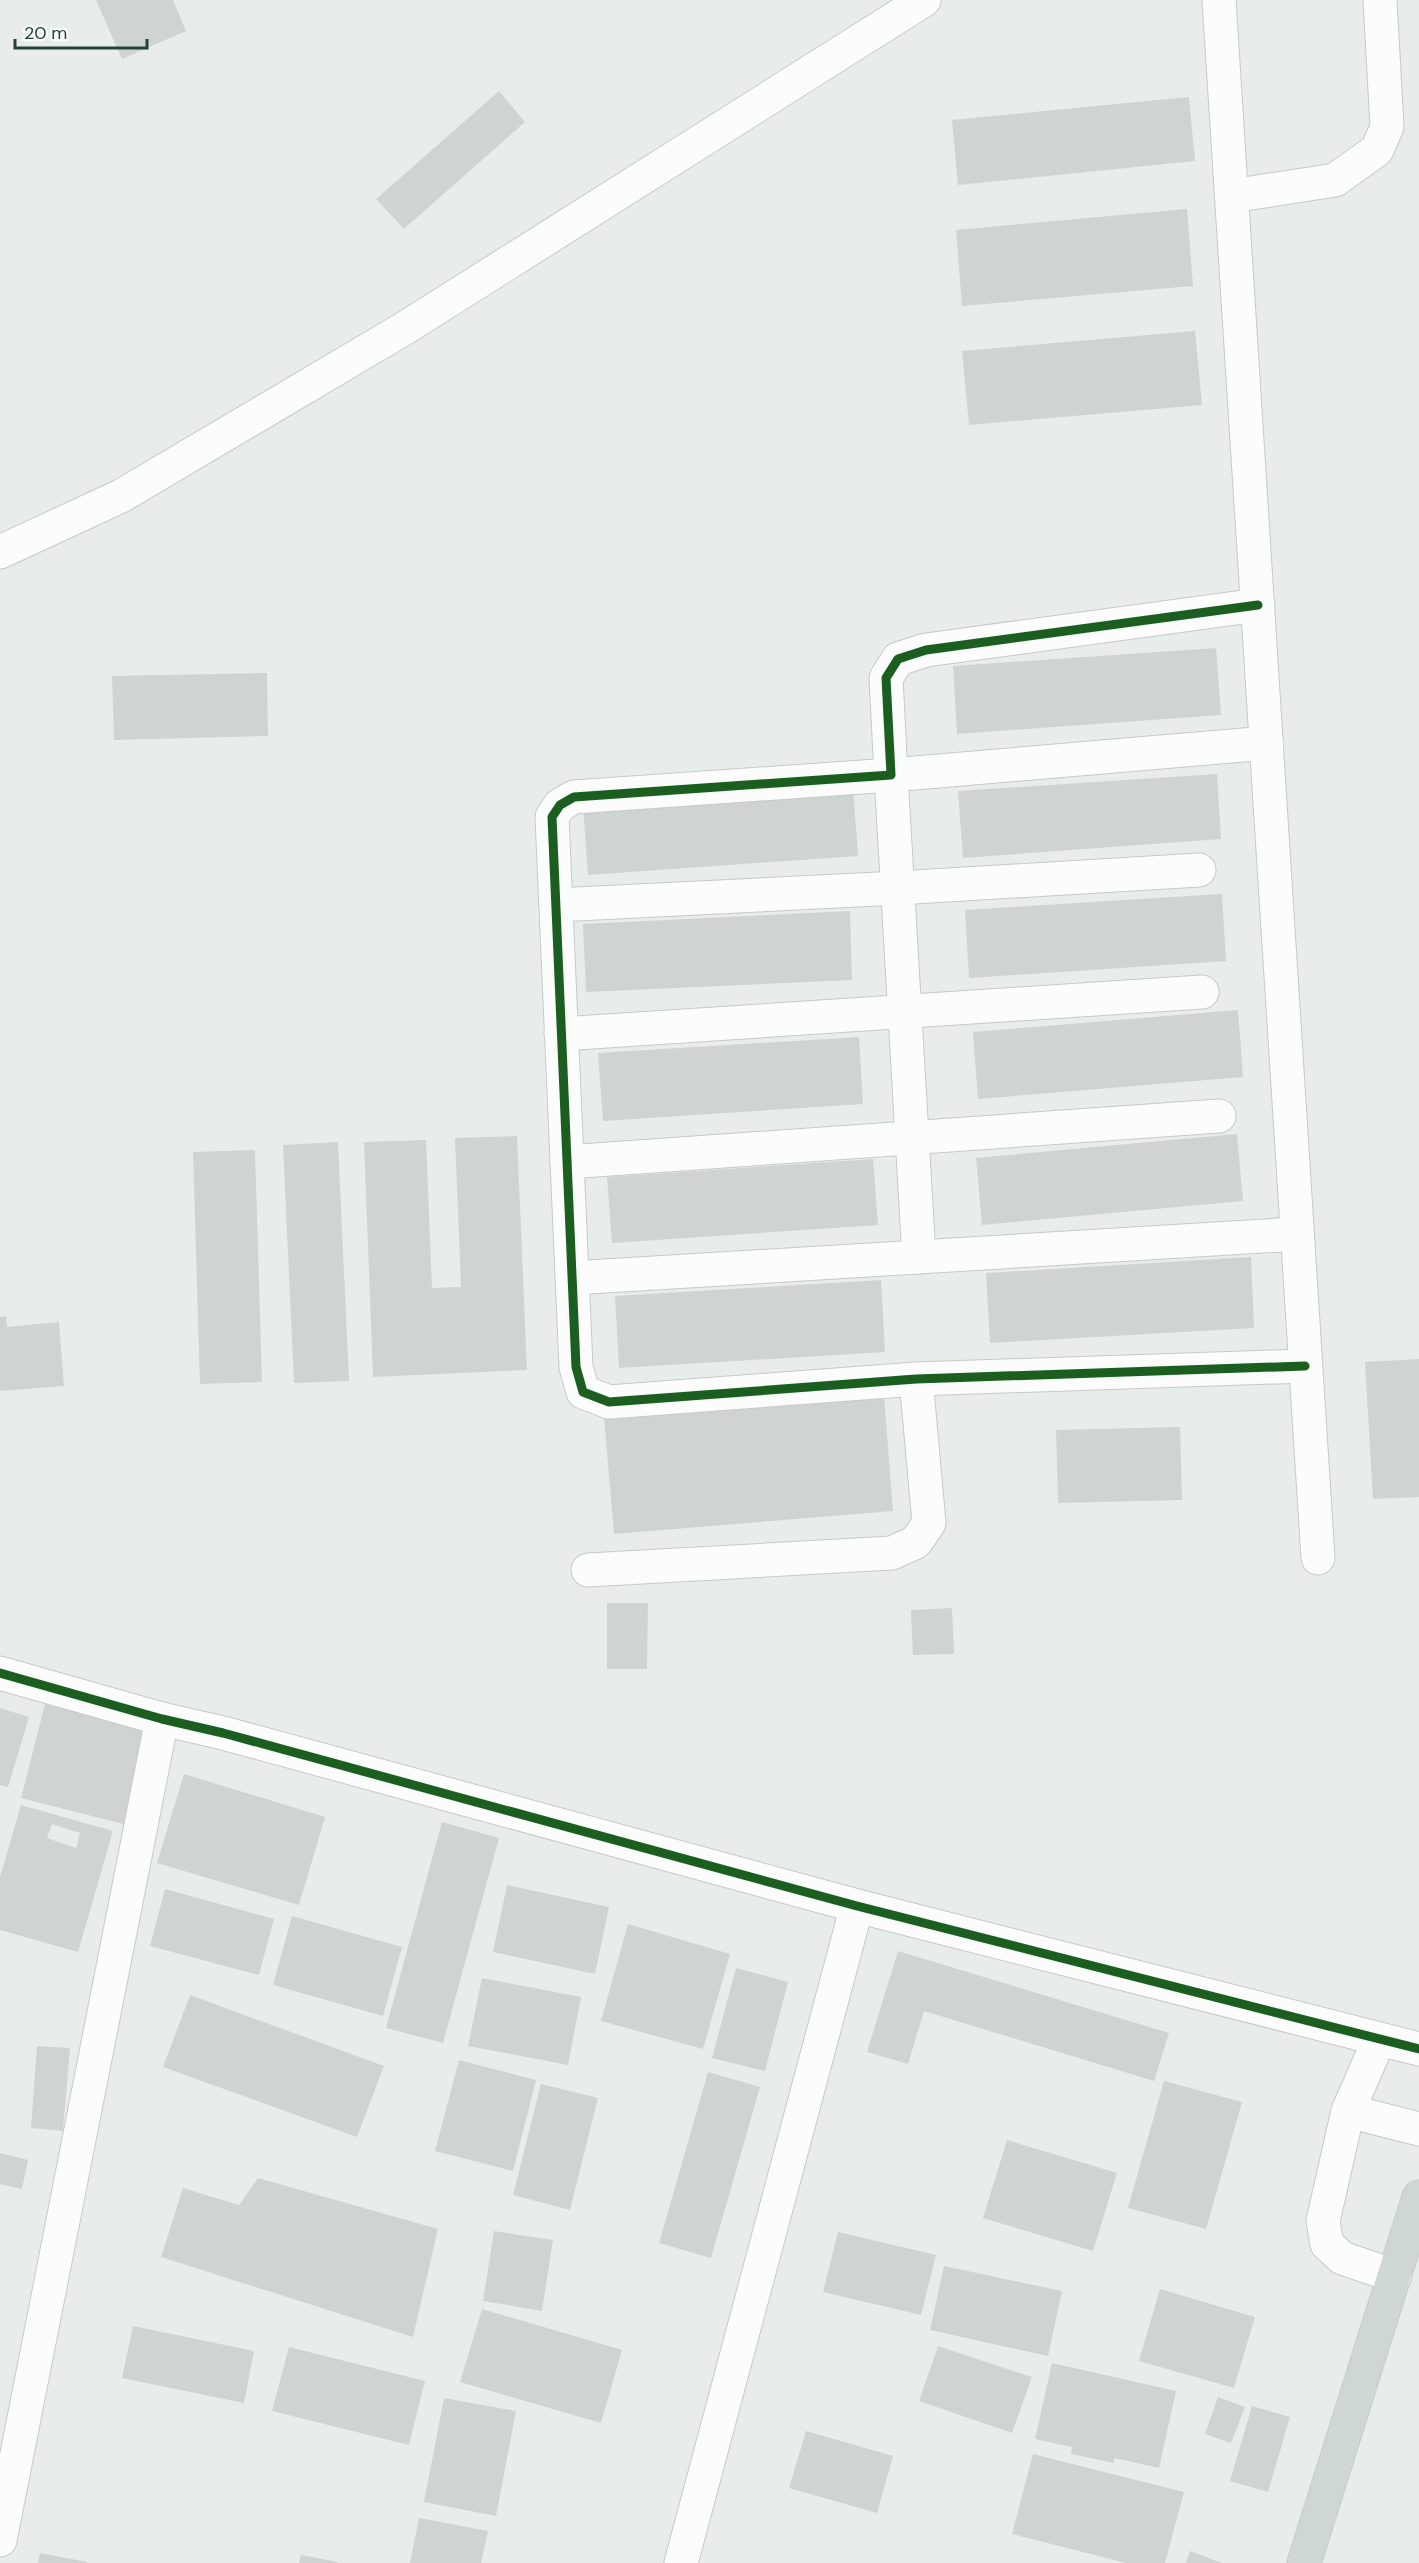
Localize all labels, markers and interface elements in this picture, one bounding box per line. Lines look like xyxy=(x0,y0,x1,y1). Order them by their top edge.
scale bar xyxy=(15,12,147,50)
text: 20 m xyxy=(24,21,67,45)

